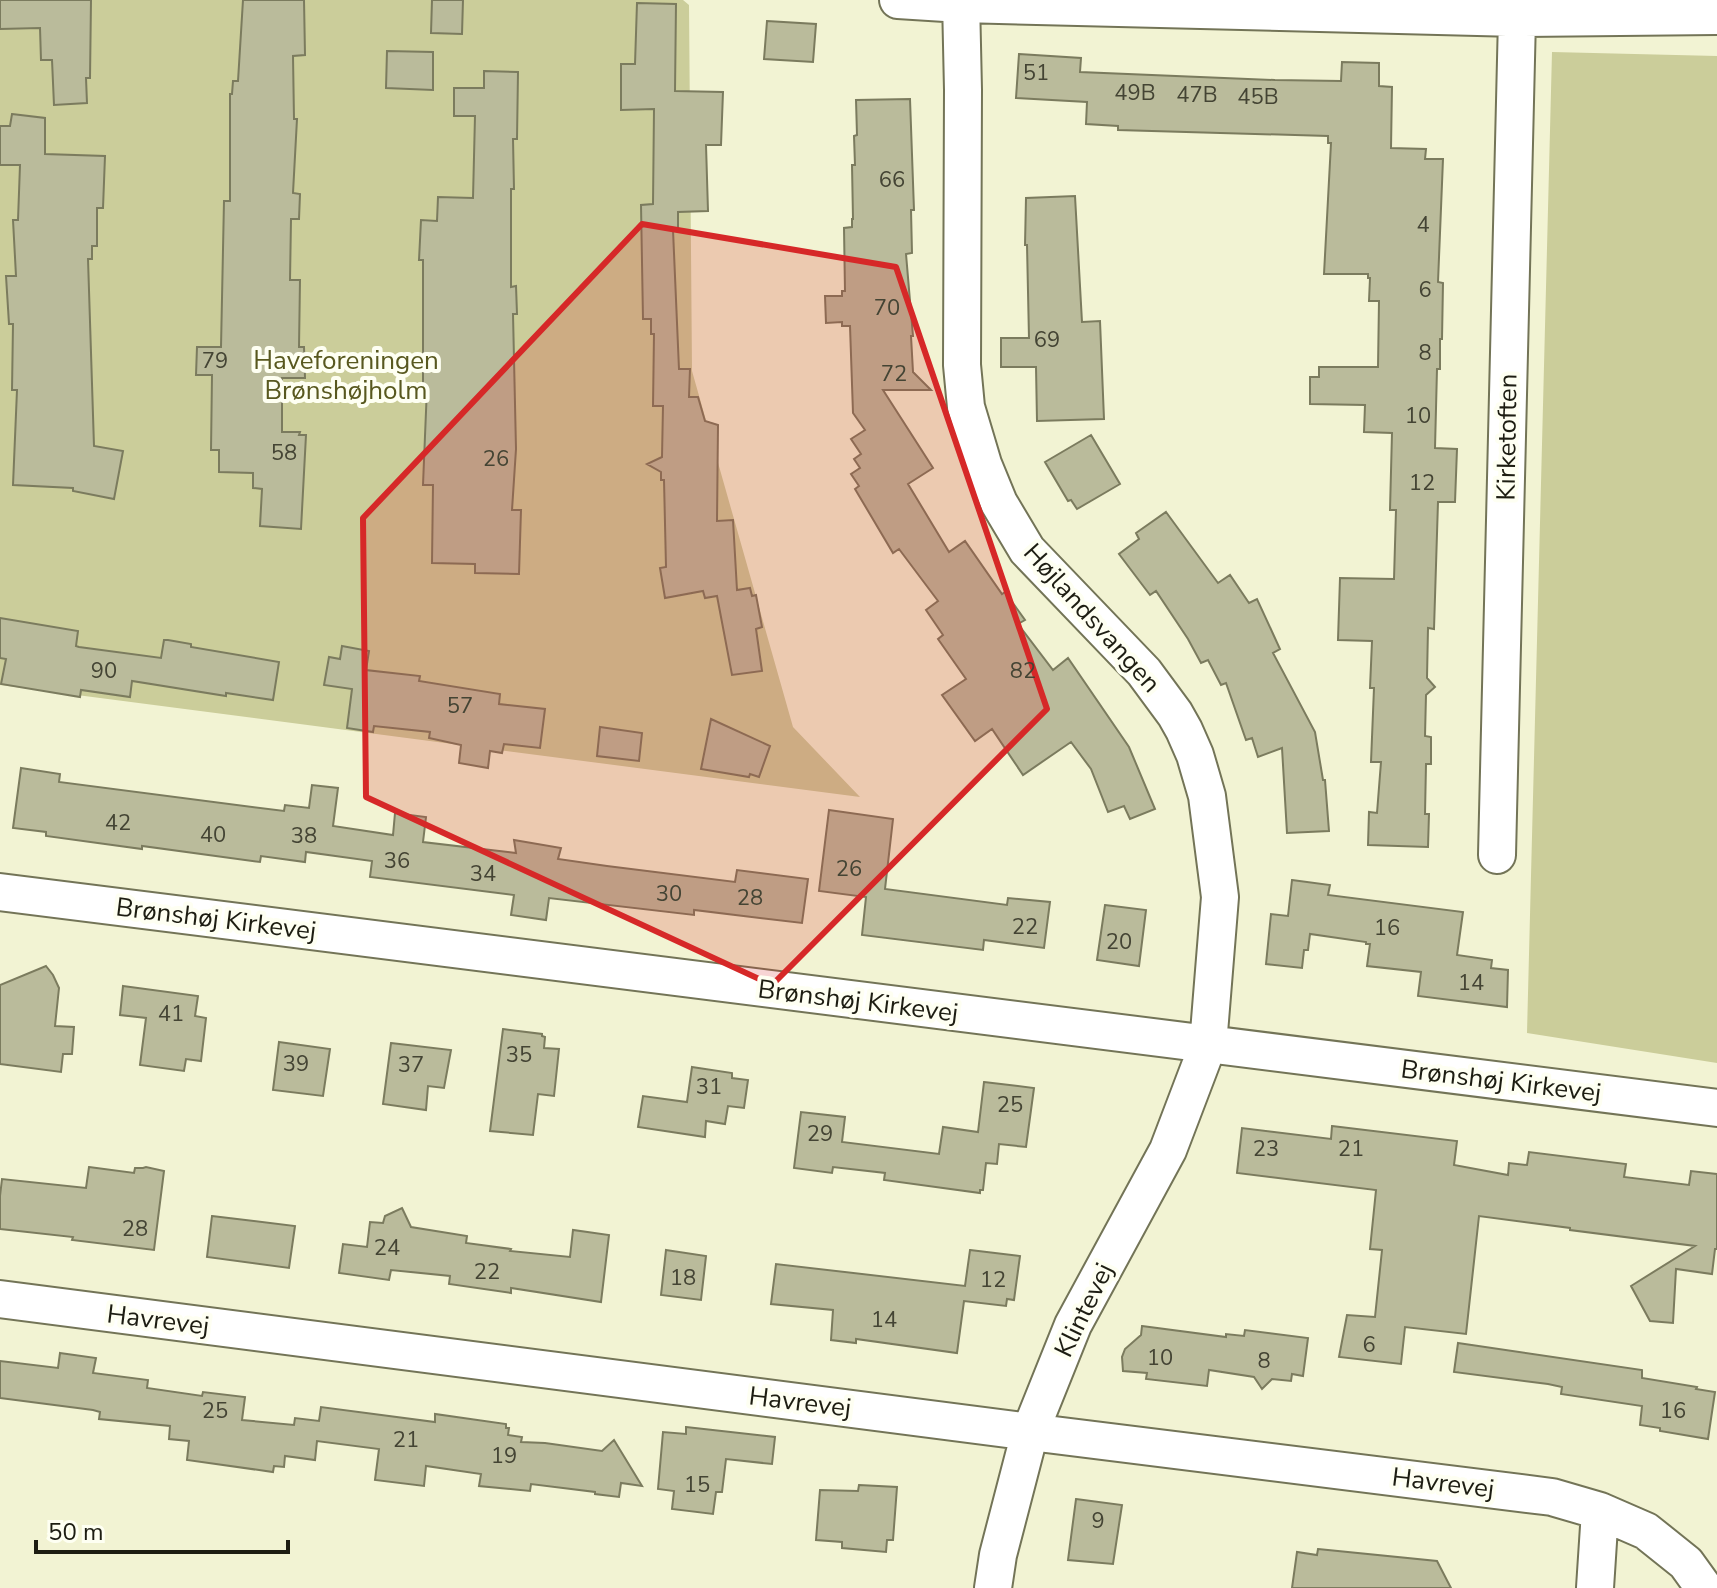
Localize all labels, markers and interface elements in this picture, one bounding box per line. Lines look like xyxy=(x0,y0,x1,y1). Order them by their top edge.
house number: 51 xyxy=(1023,58,1049,88)
house number: 49B xyxy=(1114,78,1156,108)
house number: 47B xyxy=(1176,80,1218,110)
house number: 45B xyxy=(1237,82,1279,112)
house number: 66 xyxy=(879,165,905,195)
house number: 4 xyxy=(1416,210,1430,240)
house number: 6 xyxy=(1418,275,1432,305)
house number: 70 xyxy=(874,293,900,323)
house number: 69 xyxy=(1034,325,1060,355)
house number: 8 xyxy=(1418,338,1432,368)
park label: Haveforeningen Brønshøjholm xyxy=(253,343,439,408)
house number: 79 xyxy=(202,346,228,376)
house number: 72 xyxy=(881,359,907,389)
street label: Kirketoften xyxy=(1488,373,1526,501)
house number: 10 xyxy=(1405,401,1431,431)
house number: 58 xyxy=(271,438,297,468)
house number: 26 xyxy=(483,444,509,474)
house number: 12 xyxy=(1409,468,1435,498)
street label: Højlandsvangen xyxy=(1016,536,1168,700)
house number: 90 xyxy=(91,656,117,686)
house number: 82 xyxy=(1010,656,1036,686)
house number: 57 xyxy=(447,691,473,721)
house number: 42 xyxy=(105,808,131,838)
house number: 40 xyxy=(200,820,226,850)
house number: 38 xyxy=(291,821,317,851)
house number: 36 xyxy=(384,846,410,876)
house number: 26 xyxy=(836,854,862,884)
house number: 34 xyxy=(470,859,496,889)
house number: 30 xyxy=(656,879,682,909)
house number: 28 xyxy=(737,883,763,913)
street label: Brønshøj Kirkevej xyxy=(114,889,318,949)
house number: 22 xyxy=(1012,912,1038,942)
house number: 16 xyxy=(1374,913,1400,943)
house number: 20 xyxy=(1106,927,1132,957)
house number: 14 xyxy=(1458,968,1484,998)
street label: Brønshøj Kirkevej xyxy=(756,971,960,1031)
house number: 41 xyxy=(158,999,184,1029)
house number: 35 xyxy=(506,1040,532,1070)
house number: 39 xyxy=(283,1049,309,1079)
house number: 37 xyxy=(398,1050,424,1080)
street label: Brønshøj Kirkevej xyxy=(1399,1051,1603,1111)
house number: 31 xyxy=(696,1072,722,1102)
house number: 25 xyxy=(997,1090,1023,1120)
house number: 29 xyxy=(807,1119,833,1149)
house number: 23 xyxy=(1253,1134,1279,1164)
house number: 21 xyxy=(1338,1134,1364,1164)
house number: 28 xyxy=(122,1214,148,1244)
house number: 24 xyxy=(374,1233,400,1263)
house number: 22 xyxy=(474,1257,500,1287)
street label: Klintevej xyxy=(1046,1257,1122,1363)
house number: 18 xyxy=(670,1263,696,1293)
house number: 12 xyxy=(980,1265,1006,1295)
street label: Havrevej xyxy=(105,1296,211,1344)
house number: 14 xyxy=(871,1305,897,1335)
house number: 6 xyxy=(1362,1330,1376,1360)
house number: 10 xyxy=(1147,1343,1173,1373)
house number: 8 xyxy=(1257,1346,1271,1376)
street label: Havrevej xyxy=(747,1378,853,1426)
house number: 25 xyxy=(202,1396,228,1426)
house number: 16 xyxy=(1660,1396,1686,1426)
house number: 21 xyxy=(393,1425,419,1455)
house number: 19 xyxy=(491,1441,517,1471)
street label: Havrevej xyxy=(1390,1459,1496,1507)
house number: 15 xyxy=(684,1470,710,1500)
scale bar xyxy=(36,1504,288,1554)
house number: 9 xyxy=(1091,1506,1105,1536)
text: 50 m xyxy=(48,1516,104,1548)

